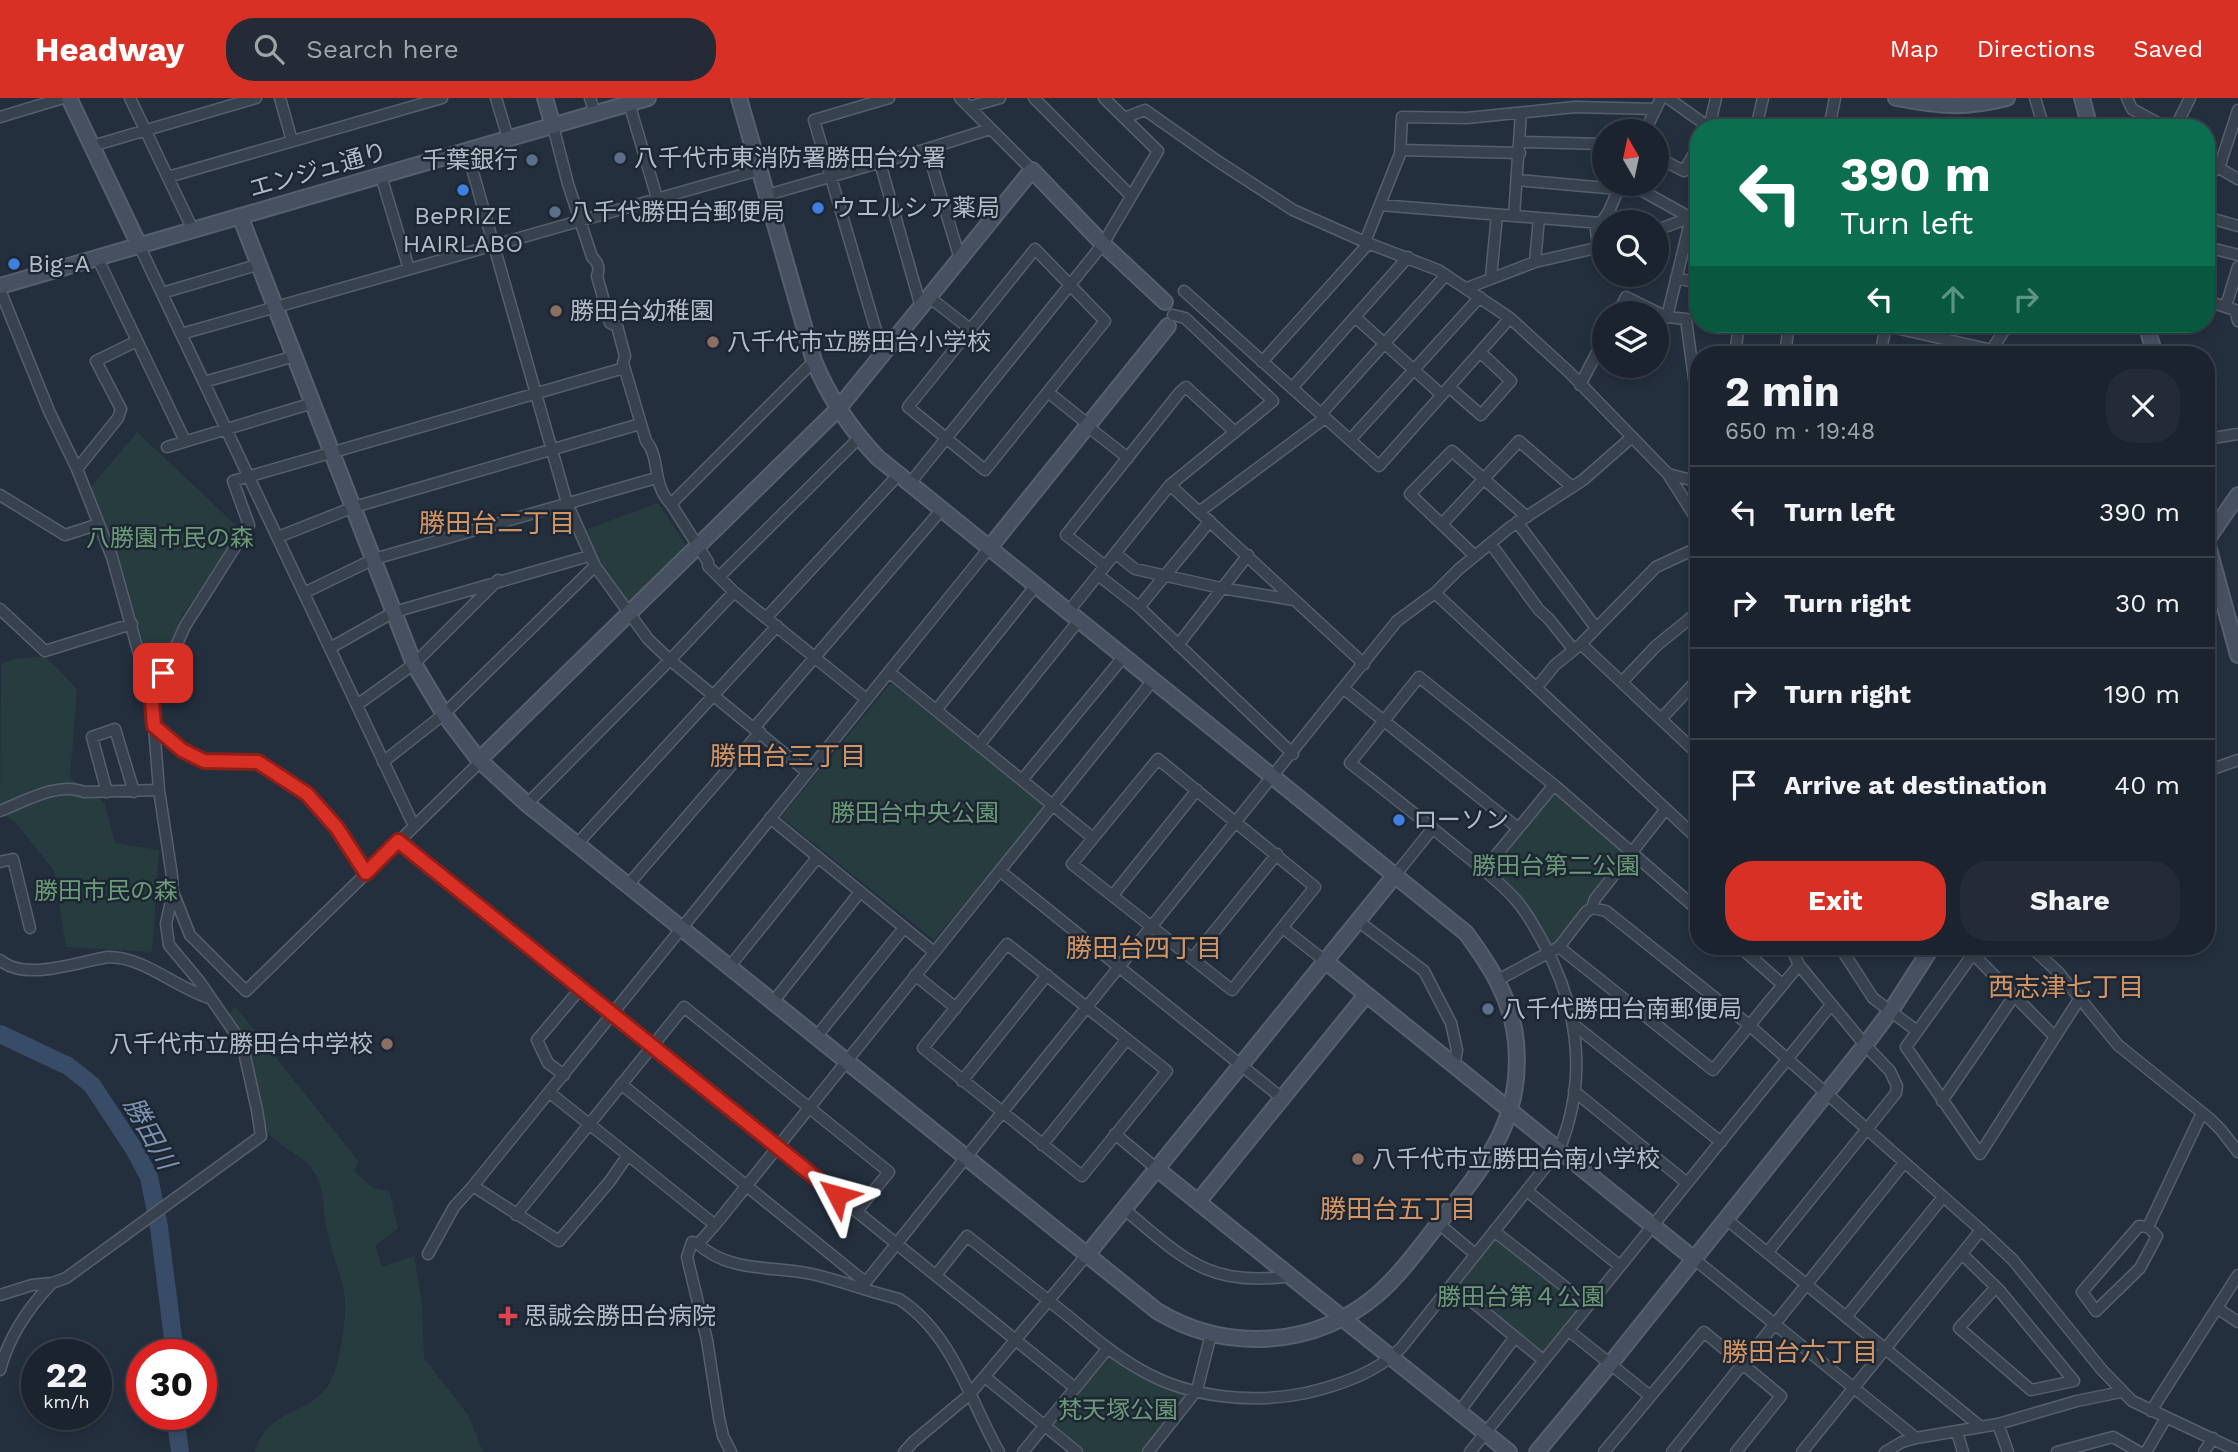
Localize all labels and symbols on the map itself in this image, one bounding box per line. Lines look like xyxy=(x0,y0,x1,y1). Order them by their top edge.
north arrow xyxy=(1592,119,1670,196)
street label: エンジュ通り xyxy=(246,137,390,203)
place label: 八千代市東消防署勝田台分署 xyxy=(634,144,946,172)
place label: 千葉銀行 xyxy=(422,146,518,174)
marker: 八千代市東消防署勝田台分署 xyxy=(612,150,628,166)
marker: 千葉銀行 xyxy=(524,152,540,168)
marker: BePRIZE HAIRLABO xyxy=(455,182,471,198)
place label: ウエルシア薬局 xyxy=(832,194,1000,222)
place label: 八千代勝田台郵便局 xyxy=(569,198,785,226)
marker: ウエルシア薬局 xyxy=(810,200,826,216)
place label: BePRIZE HAIRLABO xyxy=(403,202,523,258)
marker: 八千代勝田台郵便局 xyxy=(547,204,563,220)
place label: Big-A xyxy=(28,250,91,278)
marker: Big-A xyxy=(6,256,22,272)
place label: 勝田台幼稚園 xyxy=(570,297,714,325)
marker: 勝田台幼稚園 xyxy=(548,303,564,319)
place label: 八千代市立勝田台小学校 xyxy=(727,328,991,356)
marker: 八千代市立勝田台小学校 xyxy=(705,334,721,350)
district label: 勝田台二丁目 xyxy=(419,508,575,538)
park label: 八勝園市民の森 xyxy=(86,524,254,552)
pin xyxy=(133,643,193,703)
district label: 勝田台三丁目 xyxy=(710,741,866,771)
park label: 勝田台中央公園 xyxy=(831,799,999,827)
place label: ローソン xyxy=(1413,806,1509,834)
marker: ローソン xyxy=(1391,812,1407,828)
park label: 勝田台第二公園 xyxy=(1472,852,1640,880)
park label: 勝田市民の森 xyxy=(34,877,178,905)
district label: 勝田台四丁目 xyxy=(1066,933,1222,963)
district label: 西志津七丁目 xyxy=(1988,972,2144,1002)
place label: 八千代勝田台南郵便局 xyxy=(1502,995,1742,1023)
marker: 八千代勝田台南郵便局 xyxy=(1480,1001,1496,1017)
place label: 八千代市立勝田台中学校 xyxy=(109,1030,373,1058)
marker: 八千代市立勝田台中学校 xyxy=(379,1036,395,1052)
water label: 勝田川 xyxy=(118,1092,183,1177)
place label: 八千代市立勝田台南小学校 xyxy=(1372,1145,1660,1173)
marker: 八千代市立勝田台南小学校 xyxy=(1350,1151,1366,1167)
position arrow xyxy=(800,1158,874,1232)
district label: 勝田台五丁目 xyxy=(1320,1194,1476,1224)
park label: 勝田台第４公園 xyxy=(1437,1283,1605,1311)
place label: 思誠会勝田台病院 xyxy=(524,1302,716,1330)
marker: 思誠会勝田台病院 xyxy=(498,1306,518,1326)
district label: 勝田台六丁目 xyxy=(1722,1337,1878,1367)
speed limit sign: 30 xyxy=(126,1339,217,1430)
park label: 梵天塚公園 xyxy=(1058,1396,1178,1424)

